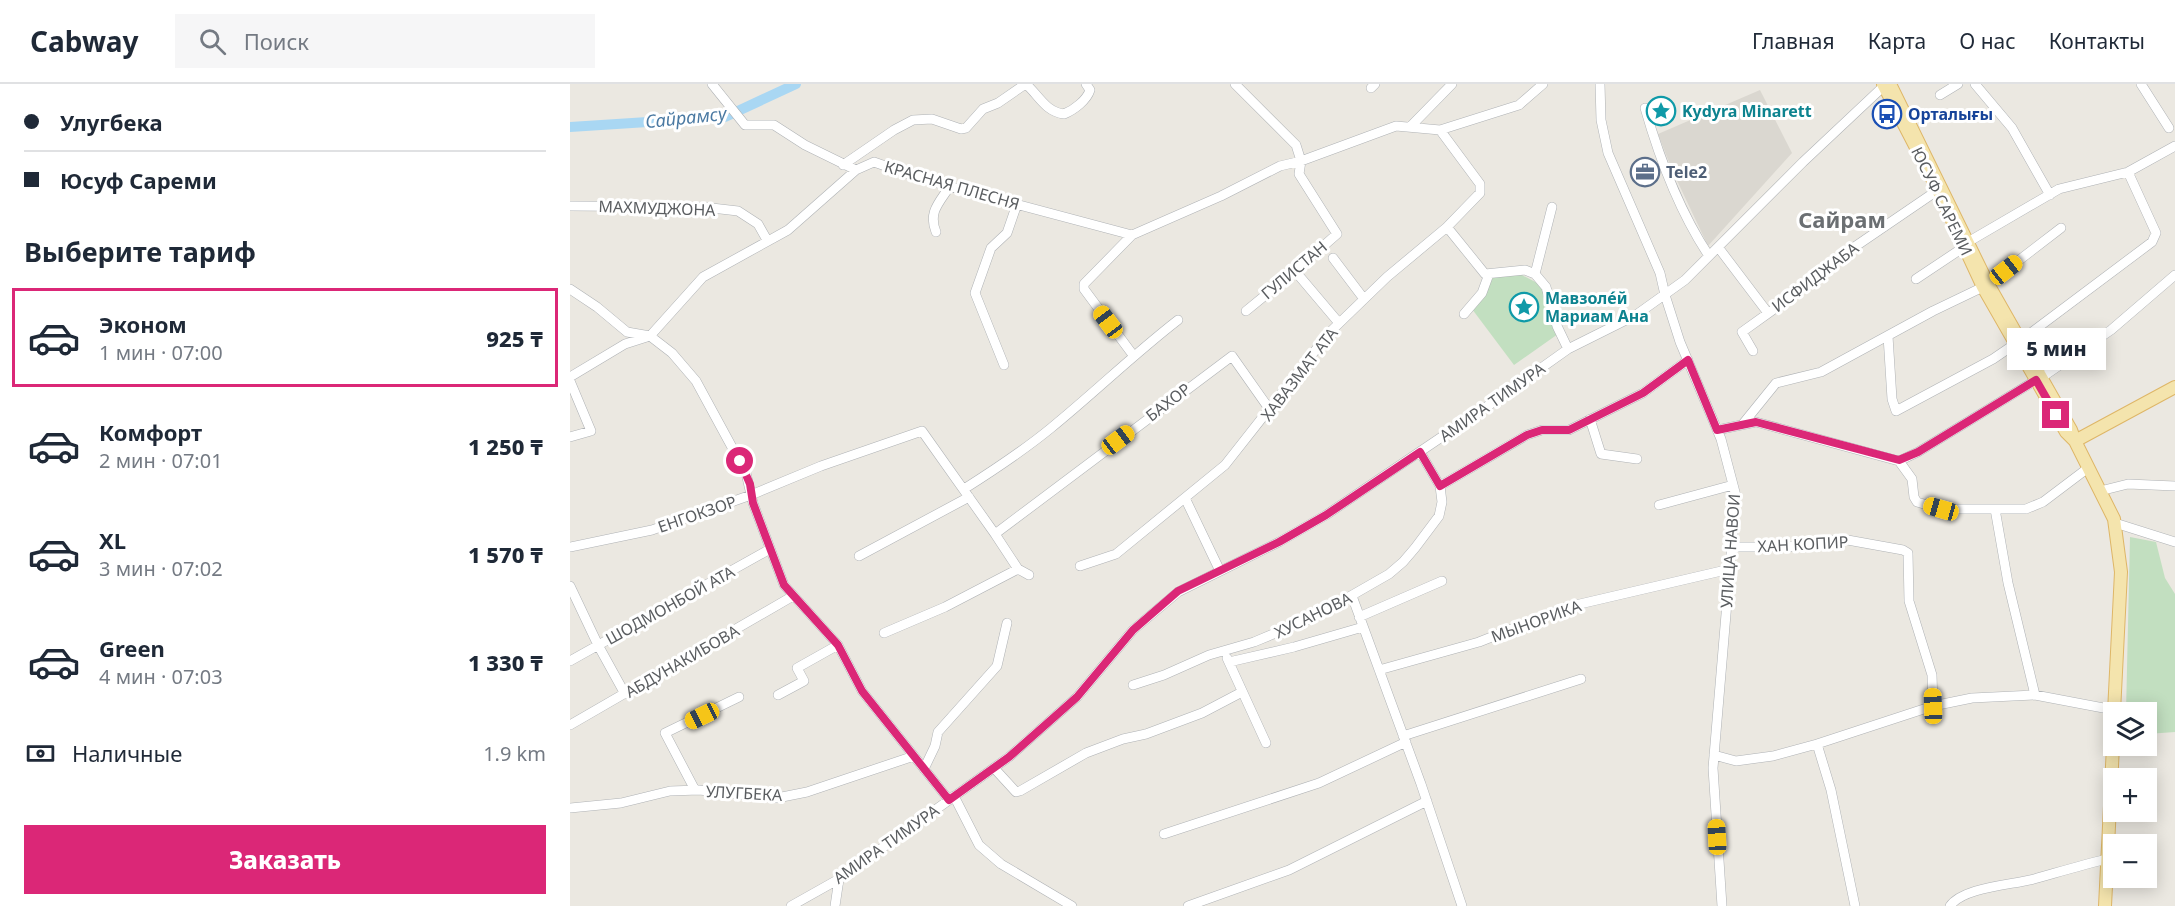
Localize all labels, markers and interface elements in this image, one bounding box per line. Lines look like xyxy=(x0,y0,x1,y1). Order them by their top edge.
search box xyxy=(175,14,595,68)
text: Cabway xyxy=(30,22,139,60)
icon: search xyxy=(196,25,229,58)
text: Поиск xyxy=(244,26,309,56)
text: Главная xyxy=(1752,27,1835,55)
text: Карта xyxy=(1868,27,1926,55)
text: О нас xyxy=(1959,27,2016,55)
text: Контакты xyxy=(2049,27,2145,55)
place icon: Kydyra Minarett xyxy=(1645,95,1677,127)
bus stop icon: Орталығы xyxy=(1871,98,1903,130)
place label: Kydyra Minarett xyxy=(1682,100,1812,122)
water label: Сайрамсу xyxy=(644,101,729,133)
place label: Орталығы xyxy=(1908,103,1993,125)
text: Улугбека xyxy=(60,107,163,137)
street label: ЮСУФ САРЕМИ xyxy=(1906,143,1978,259)
street label: КРАСНАЯ ПЛЕСНЯ xyxy=(882,155,1022,215)
office icon: Tele2 xyxy=(1629,156,1661,188)
place label: Tele2 xyxy=(1666,161,1707,183)
text: Юсуф Сареми xyxy=(60,165,217,195)
street label: МАХМУДЖОНА xyxy=(598,195,717,221)
district label: Сайрам xyxy=(1798,204,1886,234)
text: Выберите тариф xyxy=(24,233,256,270)
street label: ГУЛИСТАН xyxy=(1256,236,1332,304)
street label: ИСФИДЖАБА xyxy=(1767,237,1864,317)
car xyxy=(1986,252,2026,288)
place label: Мавзоле́й Мариам Ана xyxy=(1545,287,1649,327)
place icon: Мавзоле́й Мариам Ана xyxy=(1508,291,1540,323)
car xyxy=(1090,302,1126,342)
text: Эконом xyxy=(99,309,187,339)
icon: car xyxy=(27,311,81,365)
street label: ХАВАЗМАТ АТА xyxy=(1255,322,1343,425)
text: 925 ₸ xyxy=(486,323,543,353)
callout: 5 мин xyxy=(2006,328,2106,370)
text: 5 мин xyxy=(2026,335,2087,362)
text: 1 мин · 07:00 xyxy=(99,339,223,366)
street label: АМИРА ТИМУРА xyxy=(1435,357,1550,447)
street label: БАХОР xyxy=(1141,378,1195,426)
route end xyxy=(2042,401,2069,428)
text: Комфорт xyxy=(99,417,202,447)
icon: car xyxy=(27,419,81,473)
car xyxy=(1098,422,1138,458)
text: 1 250 ₸ xyxy=(468,431,543,461)
text: 2 мин · 07:01 xyxy=(99,447,223,474)
route start xyxy=(726,447,753,474)
street label: ЕНГОКЗОР xyxy=(655,490,739,538)
street label: УЛИЦА НАВОИ xyxy=(1715,493,1745,609)
car xyxy=(1921,495,1961,523)
text: XL xyxy=(99,525,126,555)
icon: car xyxy=(27,527,81,581)
street label: ХАН КОПИР xyxy=(1757,531,1849,557)
text: 1 570 ₸ xyxy=(468,539,543,569)
text: 3 мин · 07:02 xyxy=(99,555,223,582)
street label: ШОДМОНБОЙ АТА xyxy=(602,560,739,650)
street label: ХУСАНОВА xyxy=(1271,586,1356,643)
street label: МЫНОРИКА xyxy=(1488,594,1585,647)
street label: АБДУНАКИБОВА xyxy=(621,619,744,703)
text: Green xyxy=(99,633,165,663)
icon: car xyxy=(27,635,81,689)
text: 1 330 ₸ xyxy=(468,647,543,677)
text: 4 мин · 07:03 xyxy=(99,663,223,690)
car xyxy=(1923,688,1943,724)
car xyxy=(682,700,722,732)
map controls xyxy=(2103,702,2157,888)
button: layers xyxy=(2103,702,2157,756)
icon: cash xyxy=(24,737,57,770)
text: Наличные xyxy=(72,738,182,768)
text: 1.9 km xyxy=(483,740,546,767)
button: + xyxy=(2103,768,2157,822)
street label: УЛУГБЕКА xyxy=(705,780,784,806)
street label: АМИРА ТИМУРА xyxy=(829,799,944,889)
car xyxy=(1707,819,1727,855)
button: Заказать xyxy=(24,825,546,894)
button: − xyxy=(2103,834,2157,888)

